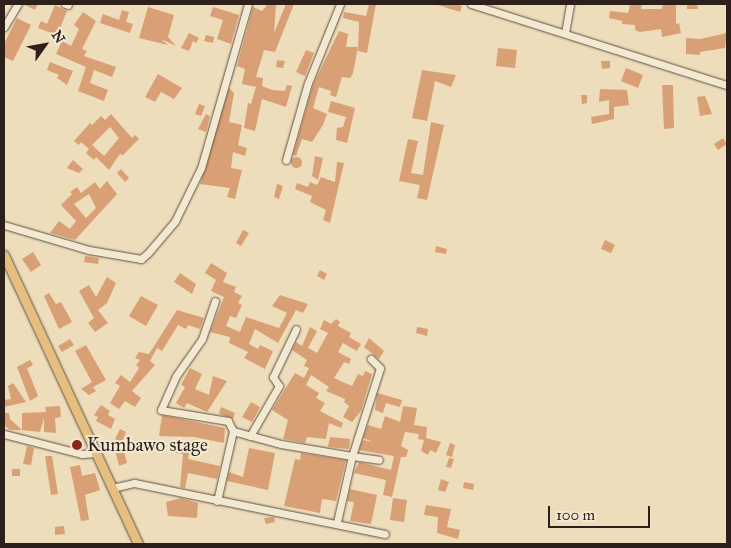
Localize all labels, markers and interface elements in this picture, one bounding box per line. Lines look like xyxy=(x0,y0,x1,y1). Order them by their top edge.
north arrow xyxy=(20,20,70,70)
text: N xyxy=(48,27,68,46)
place label: Kumbawo stage xyxy=(87,434,208,456)
marker: Kumbawo stage xyxy=(71,439,83,451)
scale bar xyxy=(551,496,654,528)
text: 100 m xyxy=(556,506,595,524)

